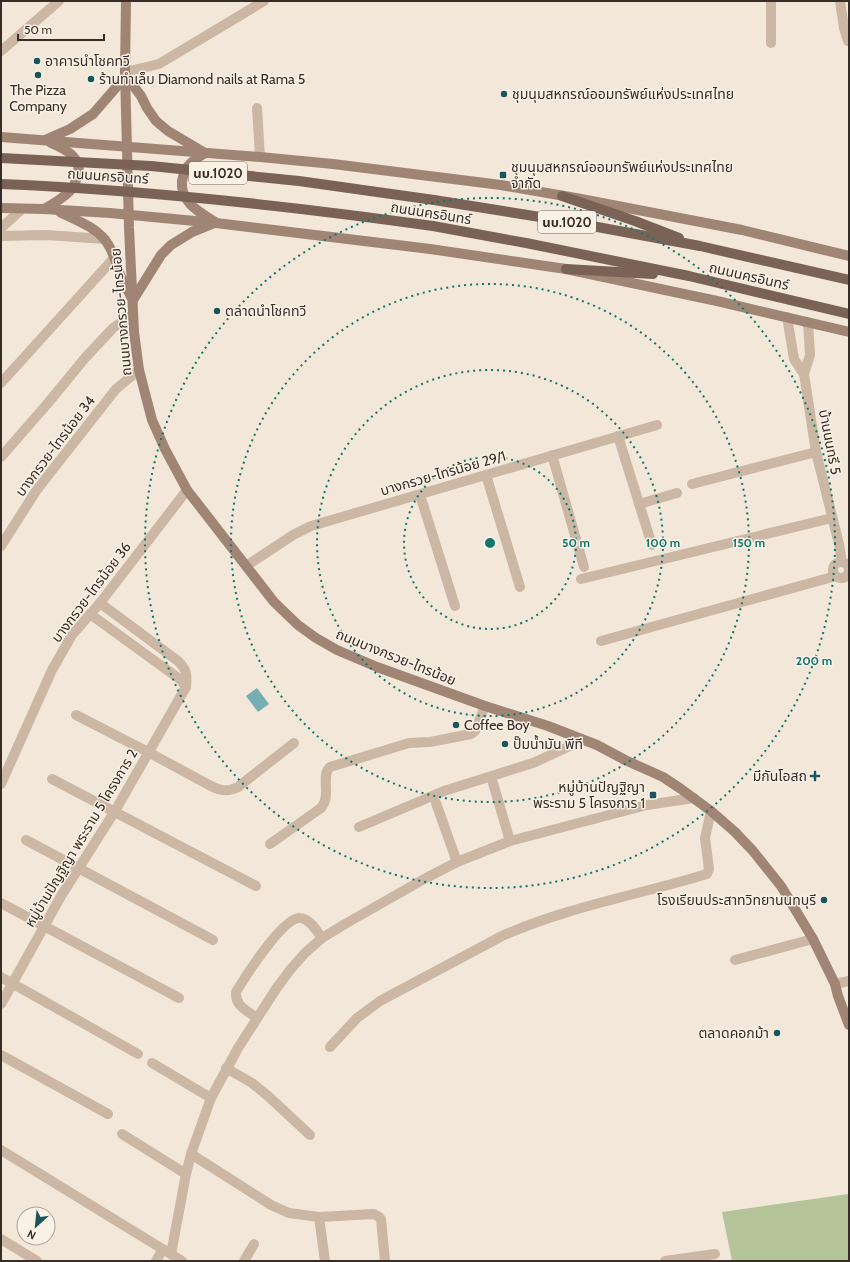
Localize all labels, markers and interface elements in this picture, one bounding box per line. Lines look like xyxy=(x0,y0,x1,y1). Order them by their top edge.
scale bar xyxy=(18,16,104,42)
text: 50 m xyxy=(24,22,52,37)
place label: อาคารนำโชคทวี xyxy=(45,52,130,70)
marker: อาคารนำโชคทวี xyxy=(32,56,42,66)
marker: The Pizza Company xyxy=(33,70,43,80)
place label: ร้านทำเล็บ Diamond nails at Rama 5 xyxy=(99,70,305,88)
marker: ร้านทำเล็บ Diamond nails at Rama 5 xyxy=(86,74,96,84)
place label: The Pizza Company xyxy=(9,81,67,115)
place label: ชุมนุมสหกรณ์ออมทรัพย์แห่งประเทศไทย xyxy=(512,85,734,103)
marker: ชุมนุมสหกรณ์ออมทรัพย์แห่งประเทศไทย xyxy=(499,89,509,99)
place label: ชุมนุมสหกรณ์ออมทรัพย์แห่งประเทศไทย จำกัด xyxy=(511,158,733,192)
road number: นบ.1020 xyxy=(189,162,247,184)
street label: ถนนนครอินทร์ xyxy=(67,164,150,188)
marker: ชุมนุมสหกรณ์ออมทรัพย์แห่งประเทศไทย จำกัด xyxy=(498,170,508,180)
street label: ถนนนครอินทร์ xyxy=(389,198,473,228)
road number: นบ.1020 xyxy=(538,211,596,233)
street label: ถนนบางกรวย-ไทรน้อย xyxy=(106,247,136,377)
street label: ถนนนครอินทร์ xyxy=(707,258,791,294)
place label: ตลาดนำโชคทวี xyxy=(225,302,306,320)
marker: ตลาดนำโชคทวี xyxy=(212,306,222,316)
street label: บางกรวย-ไทรน้อย 34 xyxy=(11,392,99,500)
street label: บ้านนนทรี 5 xyxy=(815,408,845,476)
street label: บางกรวย-ไทรน้อย 29/1 xyxy=(378,446,508,500)
text: 50 m xyxy=(562,535,590,550)
text: 100 m xyxy=(646,535,680,550)
text: 150 m xyxy=(733,535,765,550)
centre of rings xyxy=(483,536,497,550)
street label: บางกรวย-ไทรน้อย 36 xyxy=(47,538,135,646)
street label: ถนนบางกรวย-ไทรน้อย xyxy=(333,625,459,689)
text: 200 m xyxy=(796,653,832,668)
place label: Coffee Boy xyxy=(464,716,530,734)
marker: Coffee Boy xyxy=(451,720,461,730)
place label: ปั๊มน้ำมัน พีที xyxy=(513,734,583,753)
marker: ปั๊มน้ำมัน พีที xyxy=(500,739,510,749)
street label: หมู่บ้านปัญฐิญา พระราม 5 โครงการ 2 xyxy=(21,746,141,930)
place label: มีกันโอสถ xyxy=(753,767,807,785)
marker: มีกันโอสถ xyxy=(810,771,820,781)
place label: หมู่บ้านปัญฐิญา พระราม 5 โครงการ 1 xyxy=(533,778,645,812)
marker: หมู่บ้านปัญฐิญา พระราม 5 โครงการ 1 xyxy=(648,790,658,800)
place label: โรงเรียนประสาทวิทยานนทบุรี xyxy=(657,891,816,909)
marker: โรงเรียนประสาทวิทยานนทบุรี xyxy=(819,895,829,905)
place label: ตลาดคอกม้า xyxy=(698,1024,769,1042)
marker: ตลาดคอกม้า xyxy=(772,1028,782,1038)
north arrow xyxy=(16,1206,56,1246)
text: N xyxy=(25,1227,38,1243)

